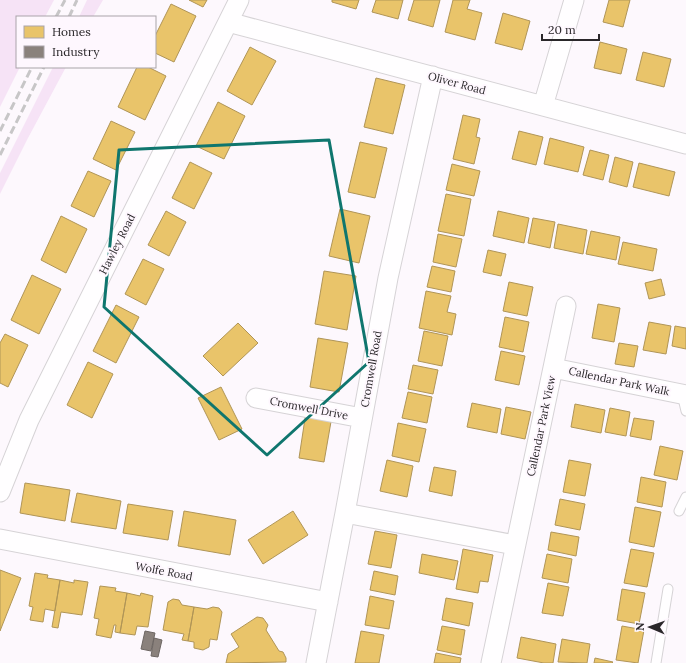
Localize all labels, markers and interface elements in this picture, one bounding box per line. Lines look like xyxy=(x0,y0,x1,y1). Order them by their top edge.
legend xyxy=(16,16,156,68)
scale bar xyxy=(542,16,599,42)
text: 20 m xyxy=(548,22,576,37)
text: Homes xyxy=(52,24,91,39)
text: Industry xyxy=(52,44,100,59)
street label: Oliver Road xyxy=(426,69,488,98)
street label: Hawley Road xyxy=(96,211,138,277)
street label: Cromwell Road xyxy=(357,329,385,408)
street label: Callendar Park Walk xyxy=(567,363,671,399)
street label: Callendar Park View xyxy=(523,374,559,478)
street label: Cromwell Drive xyxy=(269,394,349,422)
street label: Wolfe Road xyxy=(134,559,194,583)
north arrow xyxy=(630,607,670,647)
text: N xyxy=(633,622,647,631)

